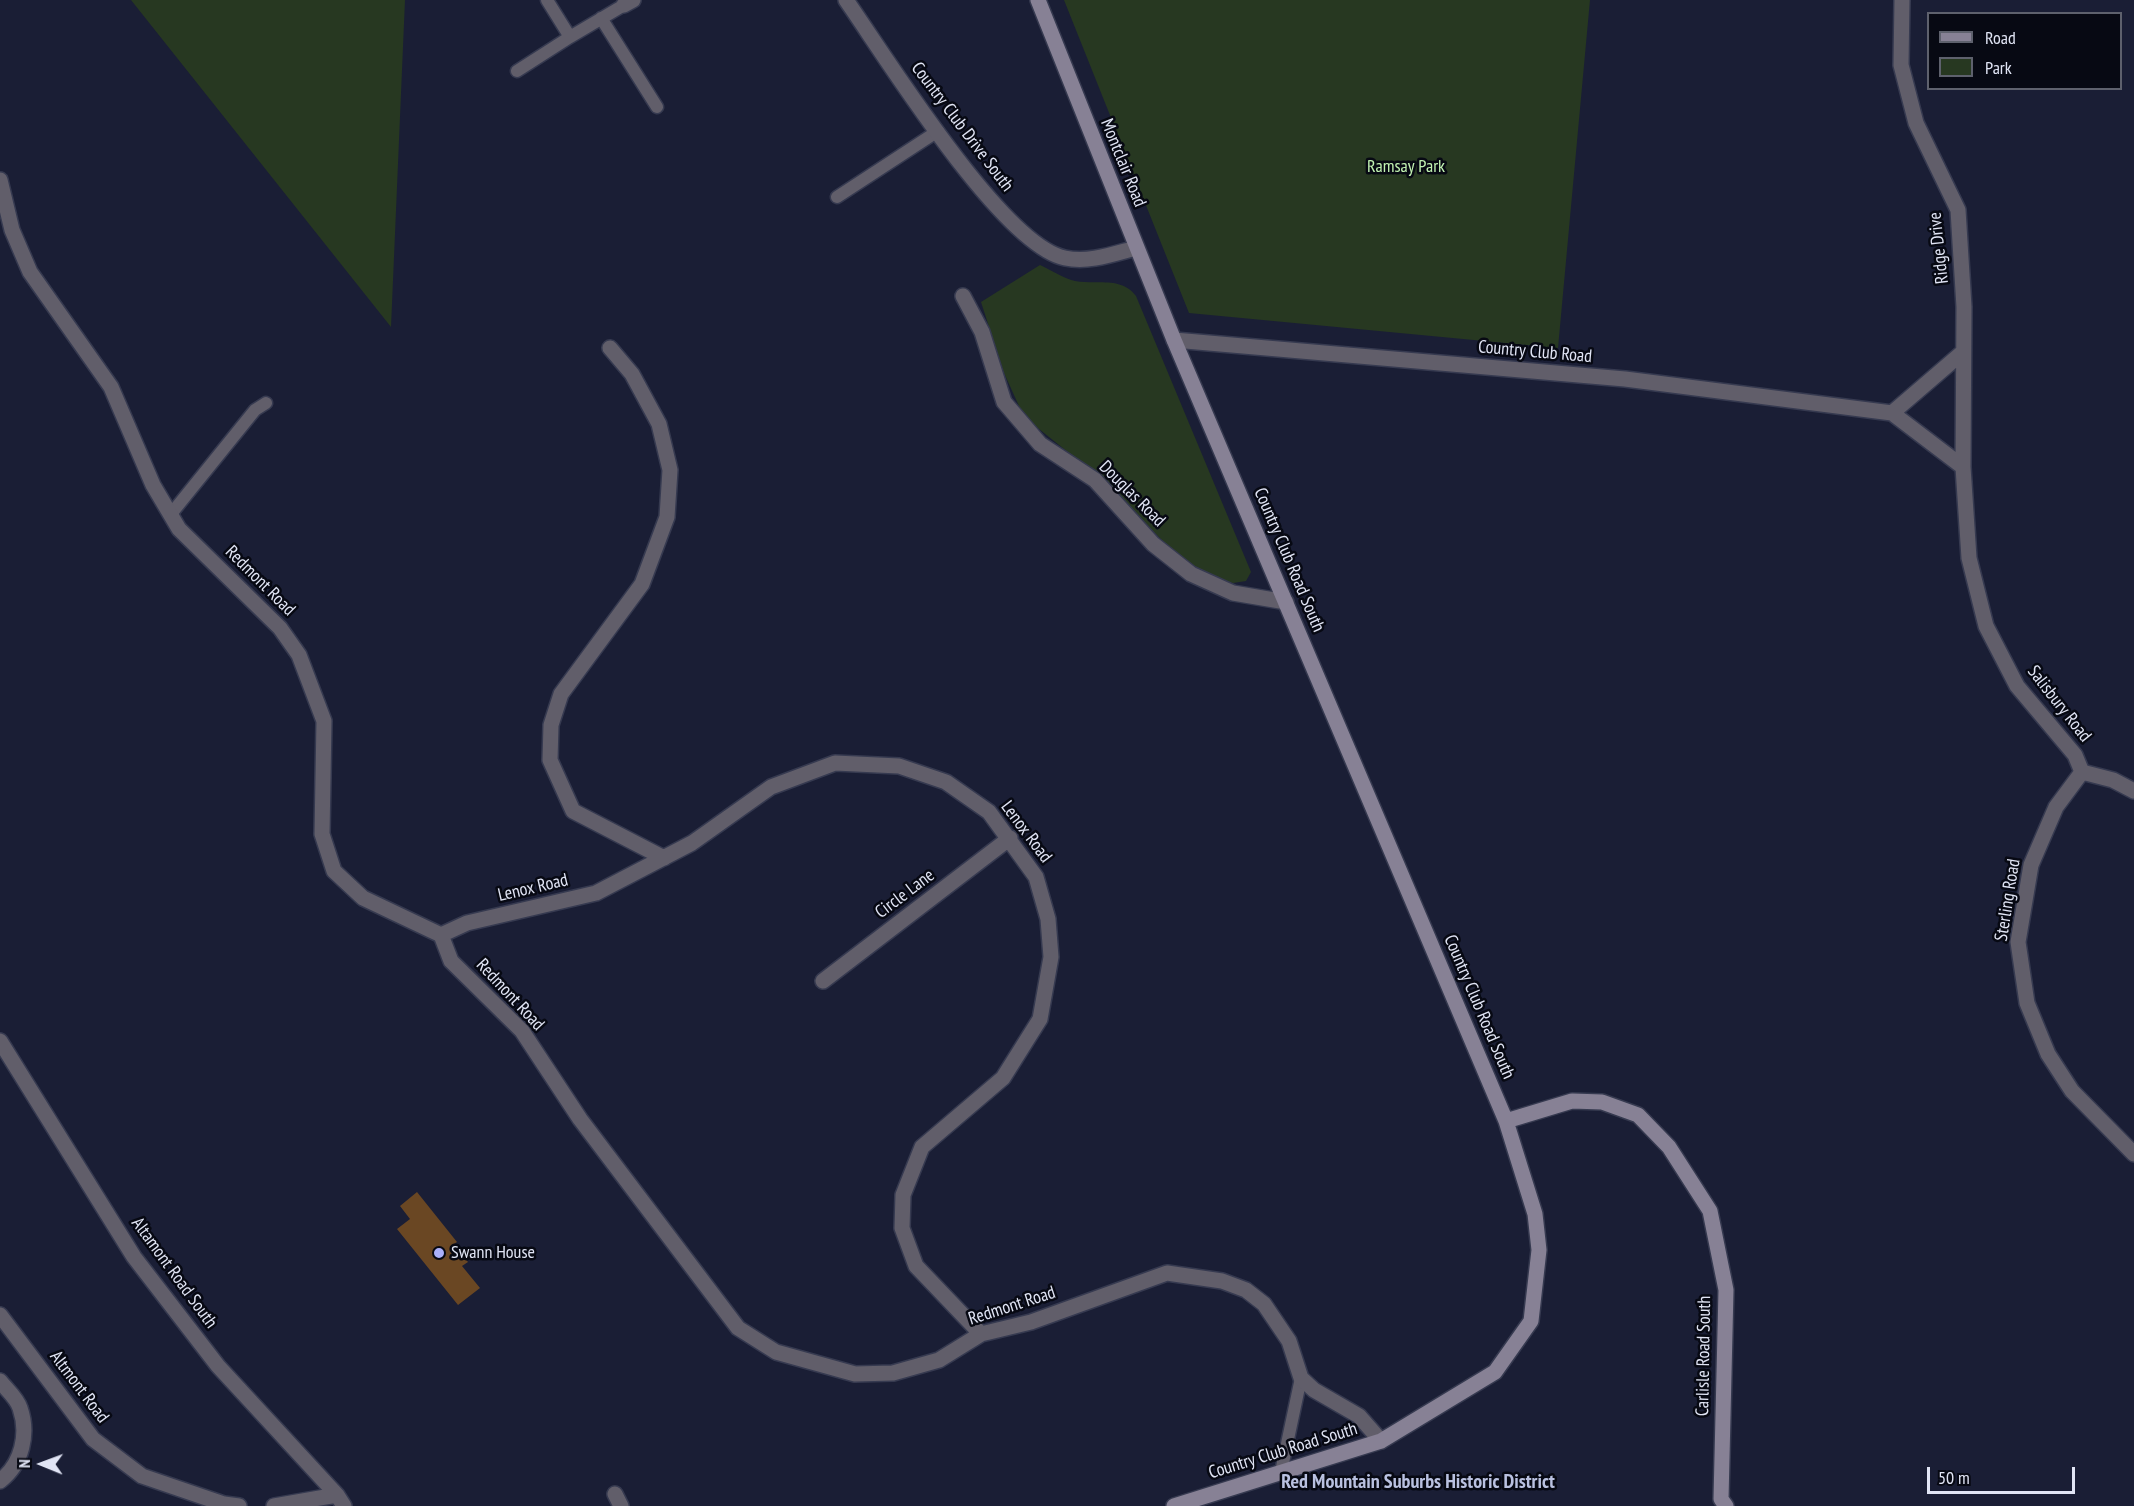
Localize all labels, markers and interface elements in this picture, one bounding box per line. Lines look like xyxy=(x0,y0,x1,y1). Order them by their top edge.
legend xyxy=(1927,12,2122,90)
text: Road xyxy=(1985,26,2016,49)
text: Park xyxy=(1985,56,2012,79)
street label: Country Club Drive South xyxy=(906,58,1018,196)
street label: Montclair Road xyxy=(1096,116,1150,210)
park label: Ramsay Park xyxy=(1367,156,1445,178)
street label: Ridge Drive xyxy=(1924,211,1954,285)
street label: Country Club Road xyxy=(1477,336,1593,368)
street label: Douglas Road xyxy=(1094,456,1170,532)
street label: Country Club Road South xyxy=(1249,485,1329,635)
street label: Redmont Road xyxy=(221,542,299,620)
street label: Salisbury Road xyxy=(2022,662,2096,746)
street label: Lenox Road xyxy=(996,797,1056,867)
street label: Sterling Road xyxy=(1991,857,2025,943)
street label: Circle Lane xyxy=(871,865,939,923)
street label: Lenox Road xyxy=(496,869,570,907)
street label: Country Club Road South xyxy=(1439,932,1519,1082)
street label: Redmont Road xyxy=(471,955,549,1035)
street label: Altamont Road South xyxy=(127,1213,221,1333)
place label: Swann House xyxy=(451,1242,535,1264)
marker: Swann House xyxy=(432,1246,446,1260)
street label: Redmont Road xyxy=(966,1282,1058,1330)
street label: Carlisle Road South xyxy=(1692,1296,1716,1416)
street label: Altmont Road xyxy=(45,1347,113,1427)
street label: Country Club Road South xyxy=(1206,1418,1360,1484)
north arrow xyxy=(12,1434,72,1494)
scale bar xyxy=(1930,1455,2078,1493)
text: N xyxy=(14,1459,34,1468)
text: 50 m xyxy=(1938,1466,1970,1489)
district label: Red Mountain Suburbs Historic District xyxy=(1281,1470,1555,1494)

